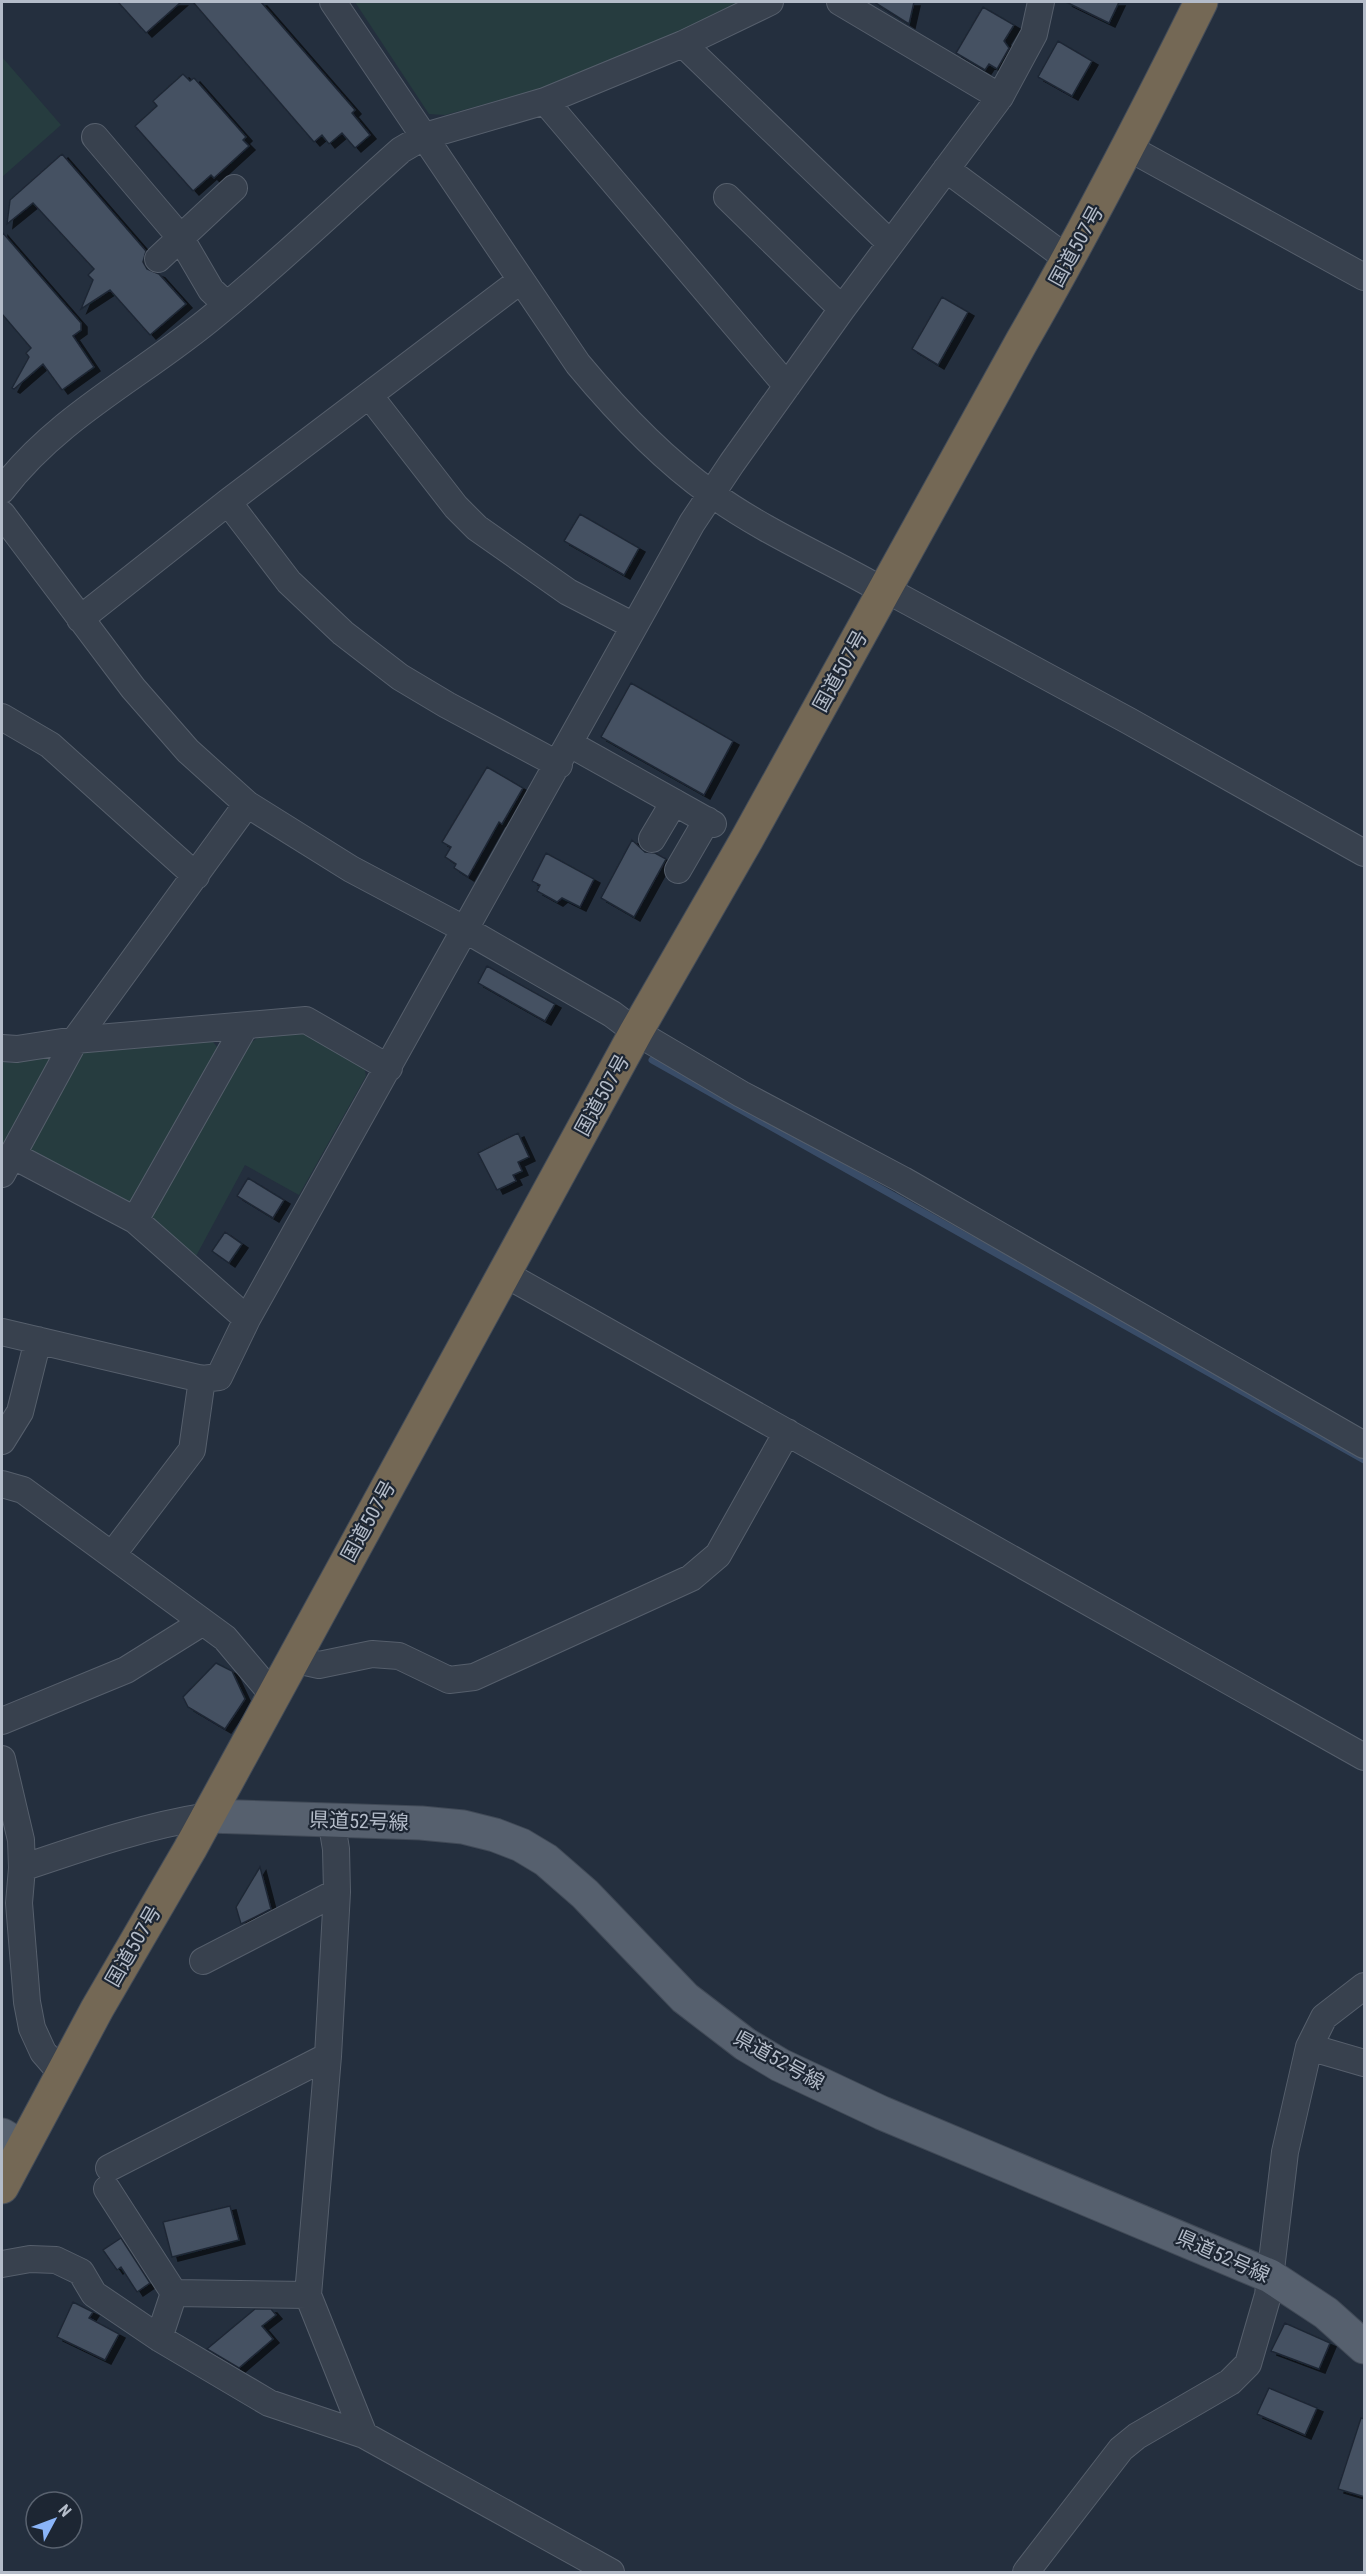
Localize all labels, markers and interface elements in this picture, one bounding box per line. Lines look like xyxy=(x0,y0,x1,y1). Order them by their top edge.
street label: 国道507号 xyxy=(1044,201,1108,291)
street label: 国道507号 xyxy=(808,626,872,716)
street label: 国道507号 xyxy=(570,1050,634,1140)
street label: 国道507号 xyxy=(336,1476,400,1566)
street label: 県道52号線 xyxy=(309,1807,409,1835)
street label: 国道507号 xyxy=(100,1901,166,1991)
street label: 県道52号線 xyxy=(730,2025,828,2095)
street label: 県道52号線 xyxy=(1173,2225,1273,2287)
north arrow xyxy=(24,2490,84,2550)
text: N xyxy=(55,2501,75,2520)

